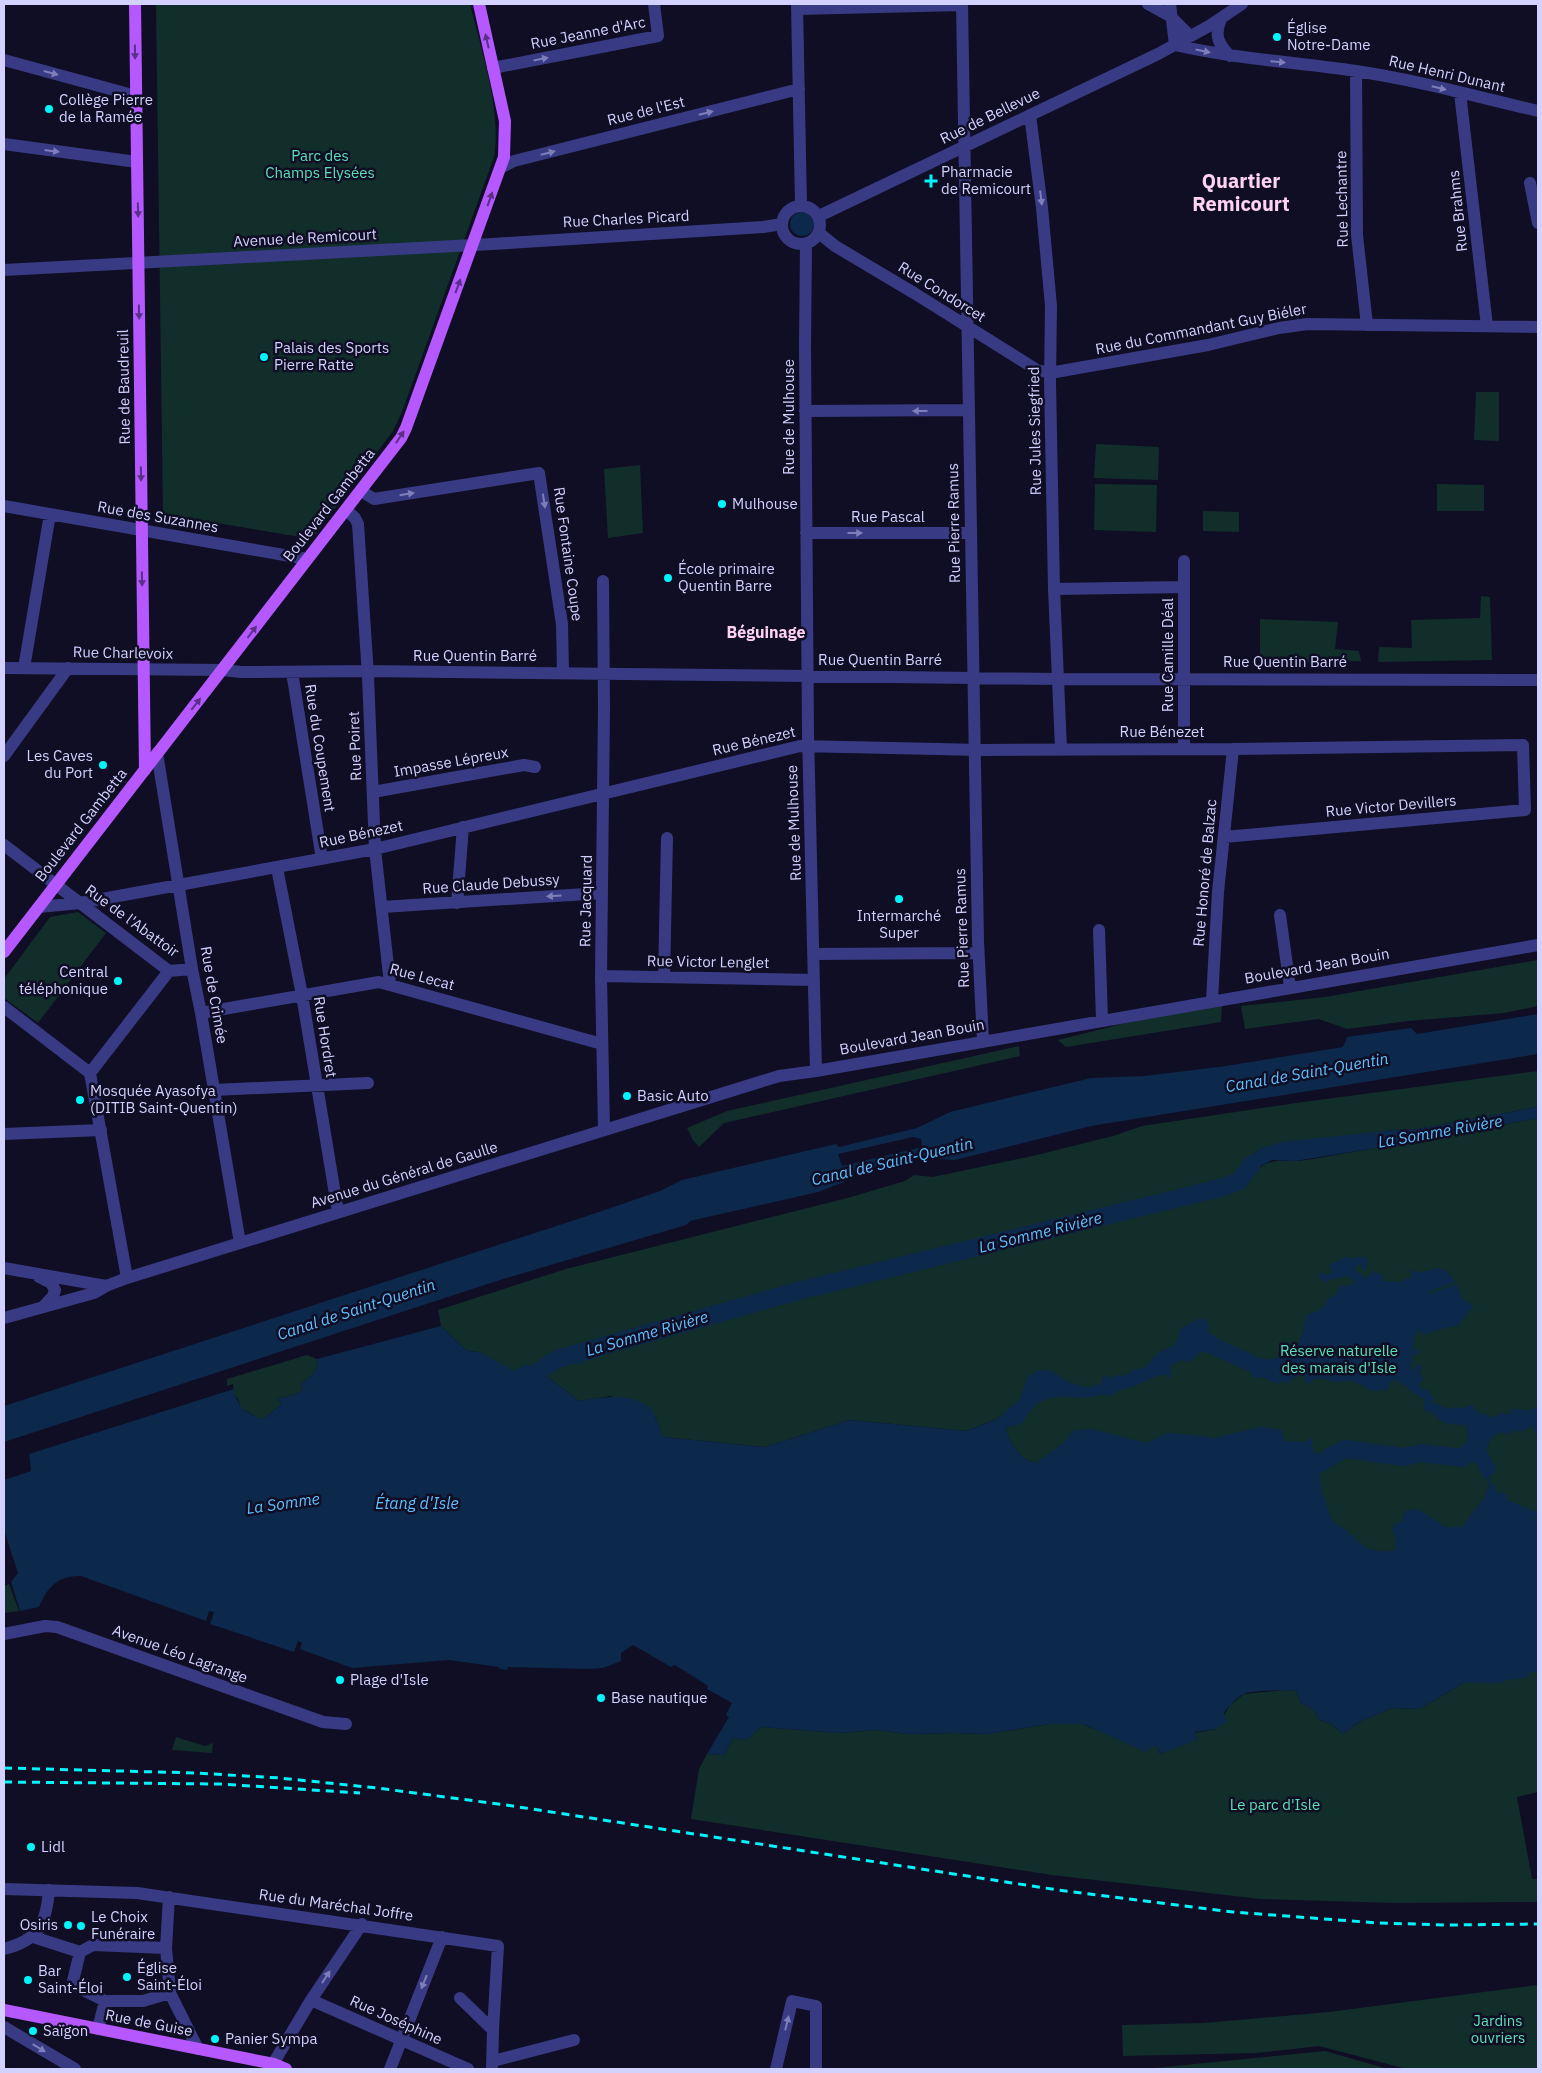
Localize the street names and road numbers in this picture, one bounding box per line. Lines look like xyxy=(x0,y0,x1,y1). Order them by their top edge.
street label: Rue Jeanne d'Arc xyxy=(529,12,647,53)
street label: Rue Henri Dunant xyxy=(1387,51,1507,96)
street label: Rue de Bellevue xyxy=(937,83,1043,148)
street label: Rue de l'Est xyxy=(605,92,687,129)
street label: Rue Lechantre xyxy=(1331,150,1352,248)
street label: Rue Brahms xyxy=(1444,169,1471,253)
street label: Rue Charles Picard xyxy=(562,206,690,231)
street label: Avenue de Remicourt xyxy=(233,224,377,251)
street label: Rue Condorcet xyxy=(895,257,990,326)
street label: Rue du Commandant Guy Biéler xyxy=(1094,299,1309,358)
street label: Rue de Baudreuil xyxy=(113,329,134,445)
street label: Rue de Mulhouse xyxy=(779,359,798,475)
street label: Rue Jules Siegfried xyxy=(1024,366,1045,496)
street label: Boulevard Gambetta xyxy=(278,444,379,565)
street label: Rue Pierre Ramus xyxy=(943,463,964,583)
street label: Rue Fontaine Coupe xyxy=(550,486,587,622)
street label: Rue des Suzannes xyxy=(96,497,220,536)
street label: Rue Pascal xyxy=(851,507,925,526)
street label: Rue Camille Déal xyxy=(1158,598,1177,712)
street label: Rue Charlevoix xyxy=(73,642,174,663)
street label: Rue Quentin Barré xyxy=(413,646,537,665)
street label: Rue Quentin Barré xyxy=(818,650,942,669)
street label: Rue Quentin Barré xyxy=(1223,652,1347,671)
street label: Rue du Coupement xyxy=(301,683,340,813)
street label: Rue Poiret xyxy=(344,711,365,781)
street label: Rue Bénezet xyxy=(710,722,797,759)
street label: Rue Bénezet xyxy=(1120,722,1204,741)
street label: Impasse Lépreux xyxy=(392,742,510,781)
street label: Boulevard Gambetta xyxy=(30,764,131,885)
street label: Rue de Mulhouse xyxy=(782,765,805,881)
street label: Rue Victor Devillers xyxy=(1325,790,1457,821)
street label: Rue Honoré de Balzac xyxy=(1189,798,1220,947)
street label: Rue Bénezet xyxy=(317,815,404,852)
street label: Rue Jacquard xyxy=(575,855,596,947)
street label: Rue Pierre Ramus xyxy=(950,868,973,988)
street label: Rue Claude Debussy xyxy=(422,869,561,898)
street label: Rue de l'Abattoir xyxy=(82,880,183,961)
street label: Boulevard Jean Bouin xyxy=(1243,943,1391,988)
street label: Rue de Crimée xyxy=(197,945,232,1045)
street label: Rue Victor Lenglet xyxy=(647,951,769,972)
street label: Rue Lecat xyxy=(388,959,457,994)
street label: Rue Hordret xyxy=(310,995,341,1079)
street label: Boulevard Jean Bouin xyxy=(838,1014,986,1059)
street label: Avenue du Général de Gaulle xyxy=(308,1137,500,1212)
street label: Avenue Léo Lagrange xyxy=(110,1620,250,1687)
street label: Rue du Maréchal Joffre xyxy=(258,1884,414,1925)
street label: Rue Joséphine xyxy=(347,1991,445,2048)
street label: Rue de Guise xyxy=(104,2005,194,2040)

